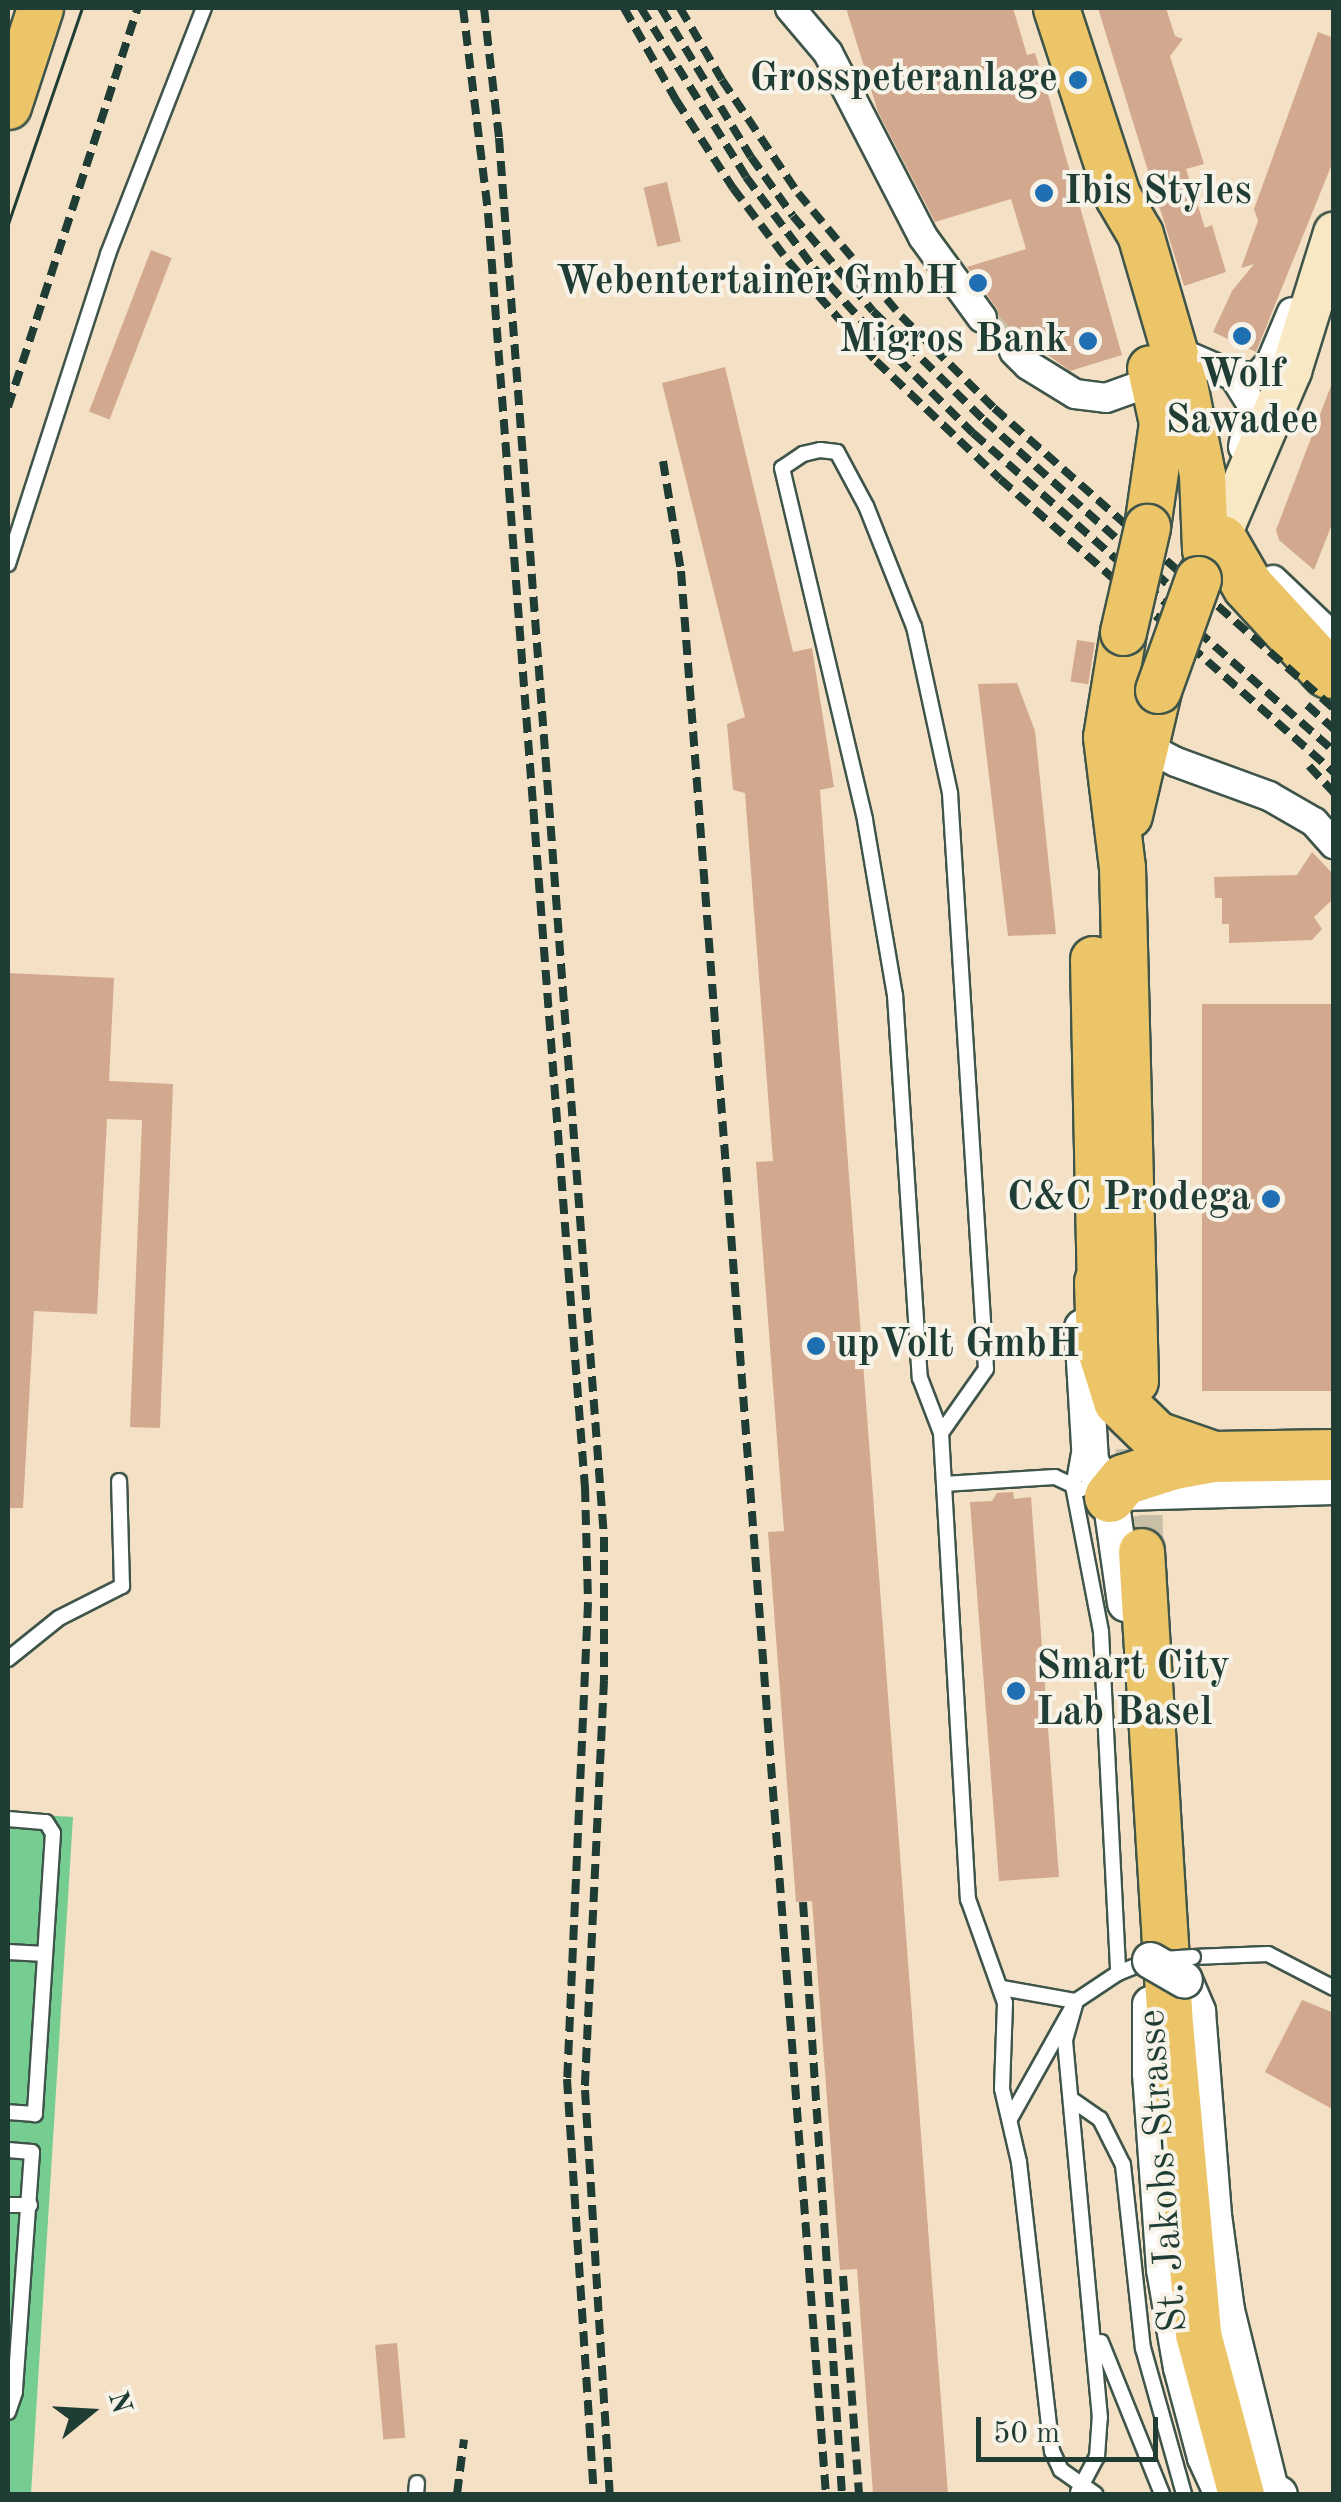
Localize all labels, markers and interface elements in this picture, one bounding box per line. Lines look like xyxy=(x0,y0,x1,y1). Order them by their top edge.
place label: Grosspeteranlage xyxy=(750,56,1058,104)
marker: Grosspeteranlage xyxy=(1067,69,1089,91)
place label: Ibis Styles xyxy=(1064,169,1252,217)
marker: Ibis Styles xyxy=(1033,182,1055,204)
place label: Webentertainer GmbH xyxy=(556,259,958,307)
marker: Webentertainer GmbH xyxy=(967,272,989,294)
place label: Migros Bank xyxy=(839,317,1068,365)
marker: Wolf Sawadee xyxy=(1231,325,1253,347)
marker: Migros Bank xyxy=(1077,330,1099,352)
place label: Wolf Sawadee xyxy=(1165,352,1319,446)
place label: C&C Prodega xyxy=(1007,1175,1251,1223)
marker: C&C Prodega xyxy=(1260,1188,1282,1210)
place label: upVolt GmbH xyxy=(836,1322,1080,1370)
marker: upVolt GmbH xyxy=(805,1335,827,1357)
place label: Smart City Lab Basel xyxy=(1036,1644,1230,1738)
marker: Smart City Lab Basel xyxy=(1005,1680,1027,1702)
street label: St. Jakobs-Strasse xyxy=(1129,2008,1199,2334)
north arrow xyxy=(40,2362,140,2462)
text: N xyxy=(102,2388,135,2417)
scale bar xyxy=(981,2397,1164,2459)
text: 50 m xyxy=(993,2419,1060,2449)

